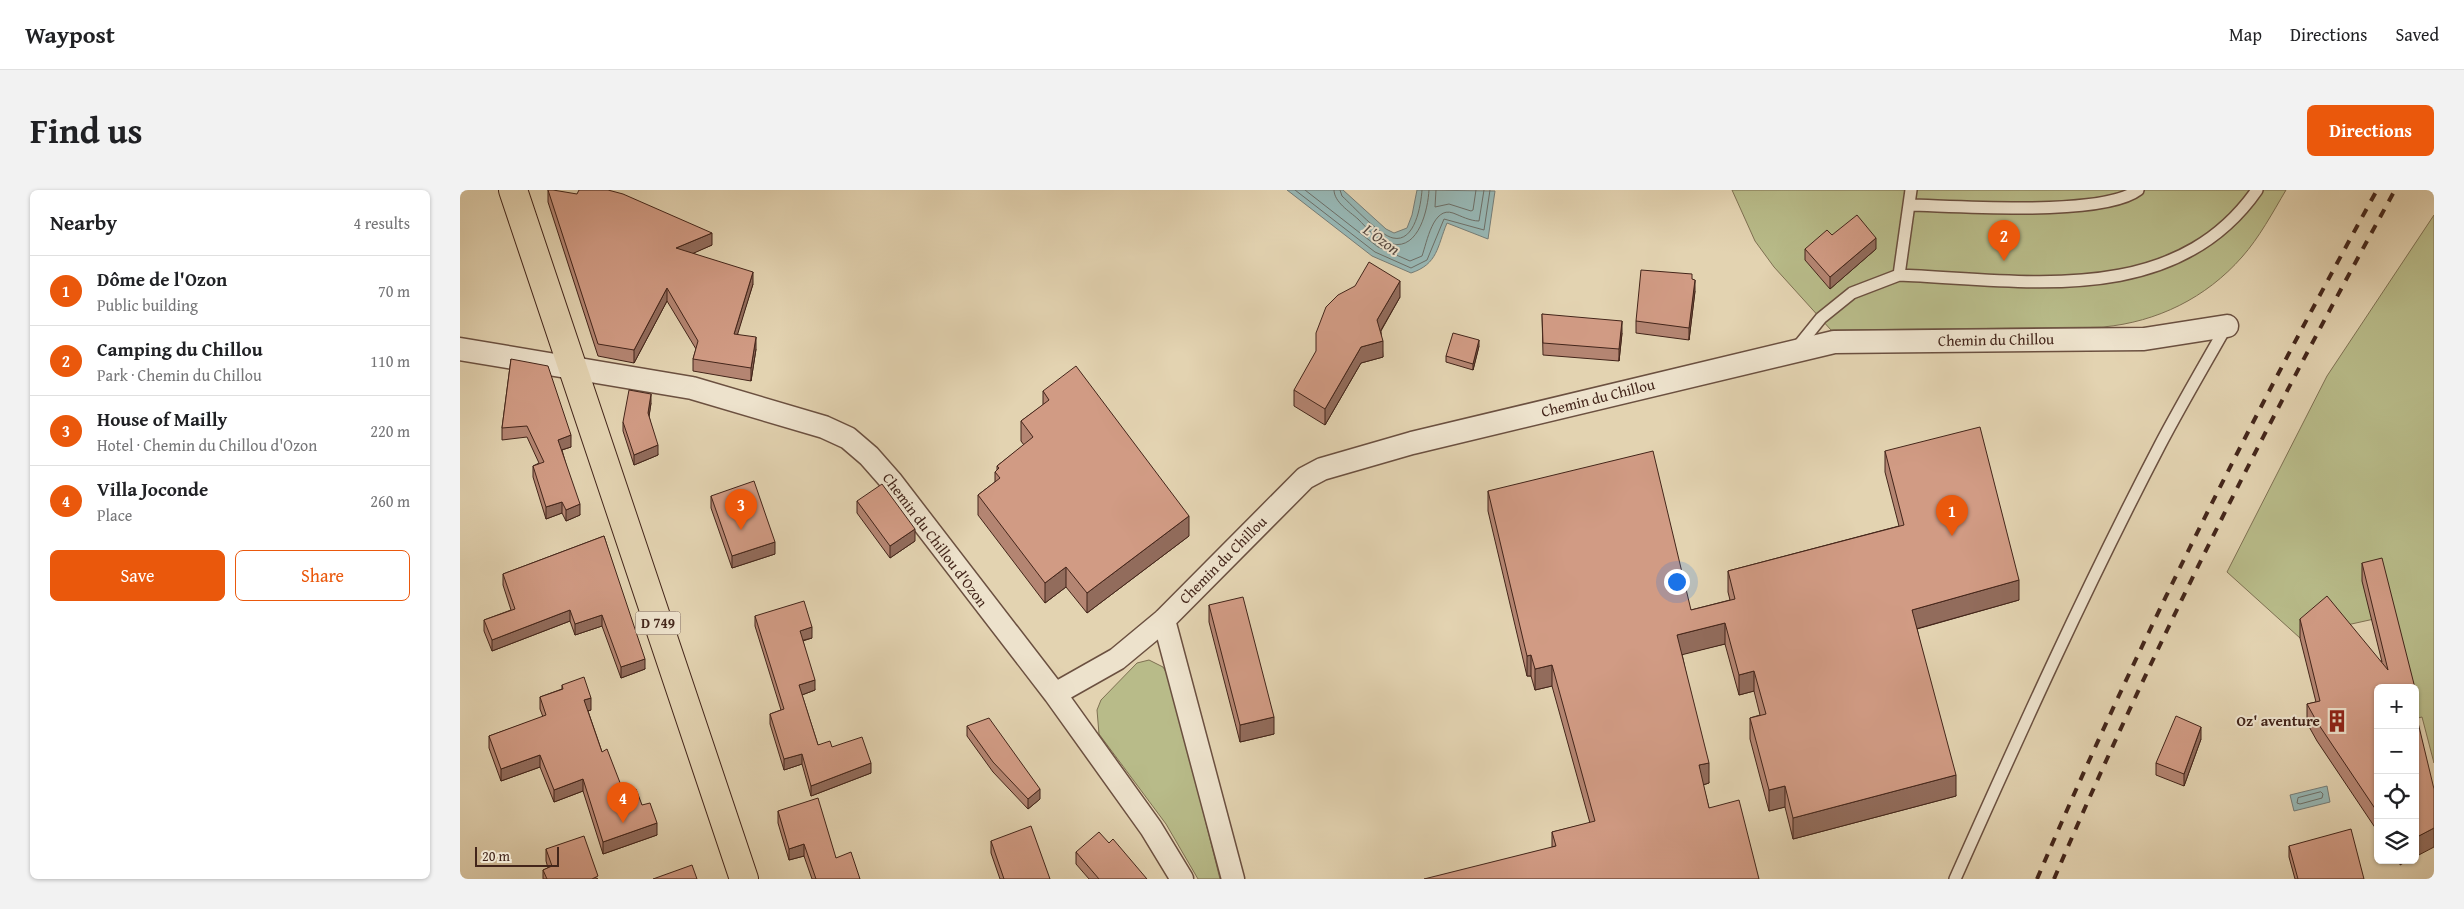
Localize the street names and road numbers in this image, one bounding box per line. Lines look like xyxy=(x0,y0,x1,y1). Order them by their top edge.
street label: Chemin du Chillou xyxy=(1938,328,2055,351)
street label: Chemin du Chillou xyxy=(1539,373,1658,422)
street label: Chemin du Chillou d'Ozon xyxy=(878,468,993,612)
street label: Chemin du Chillou xyxy=(1174,511,1272,608)
road number: D 749 xyxy=(636,612,680,634)

